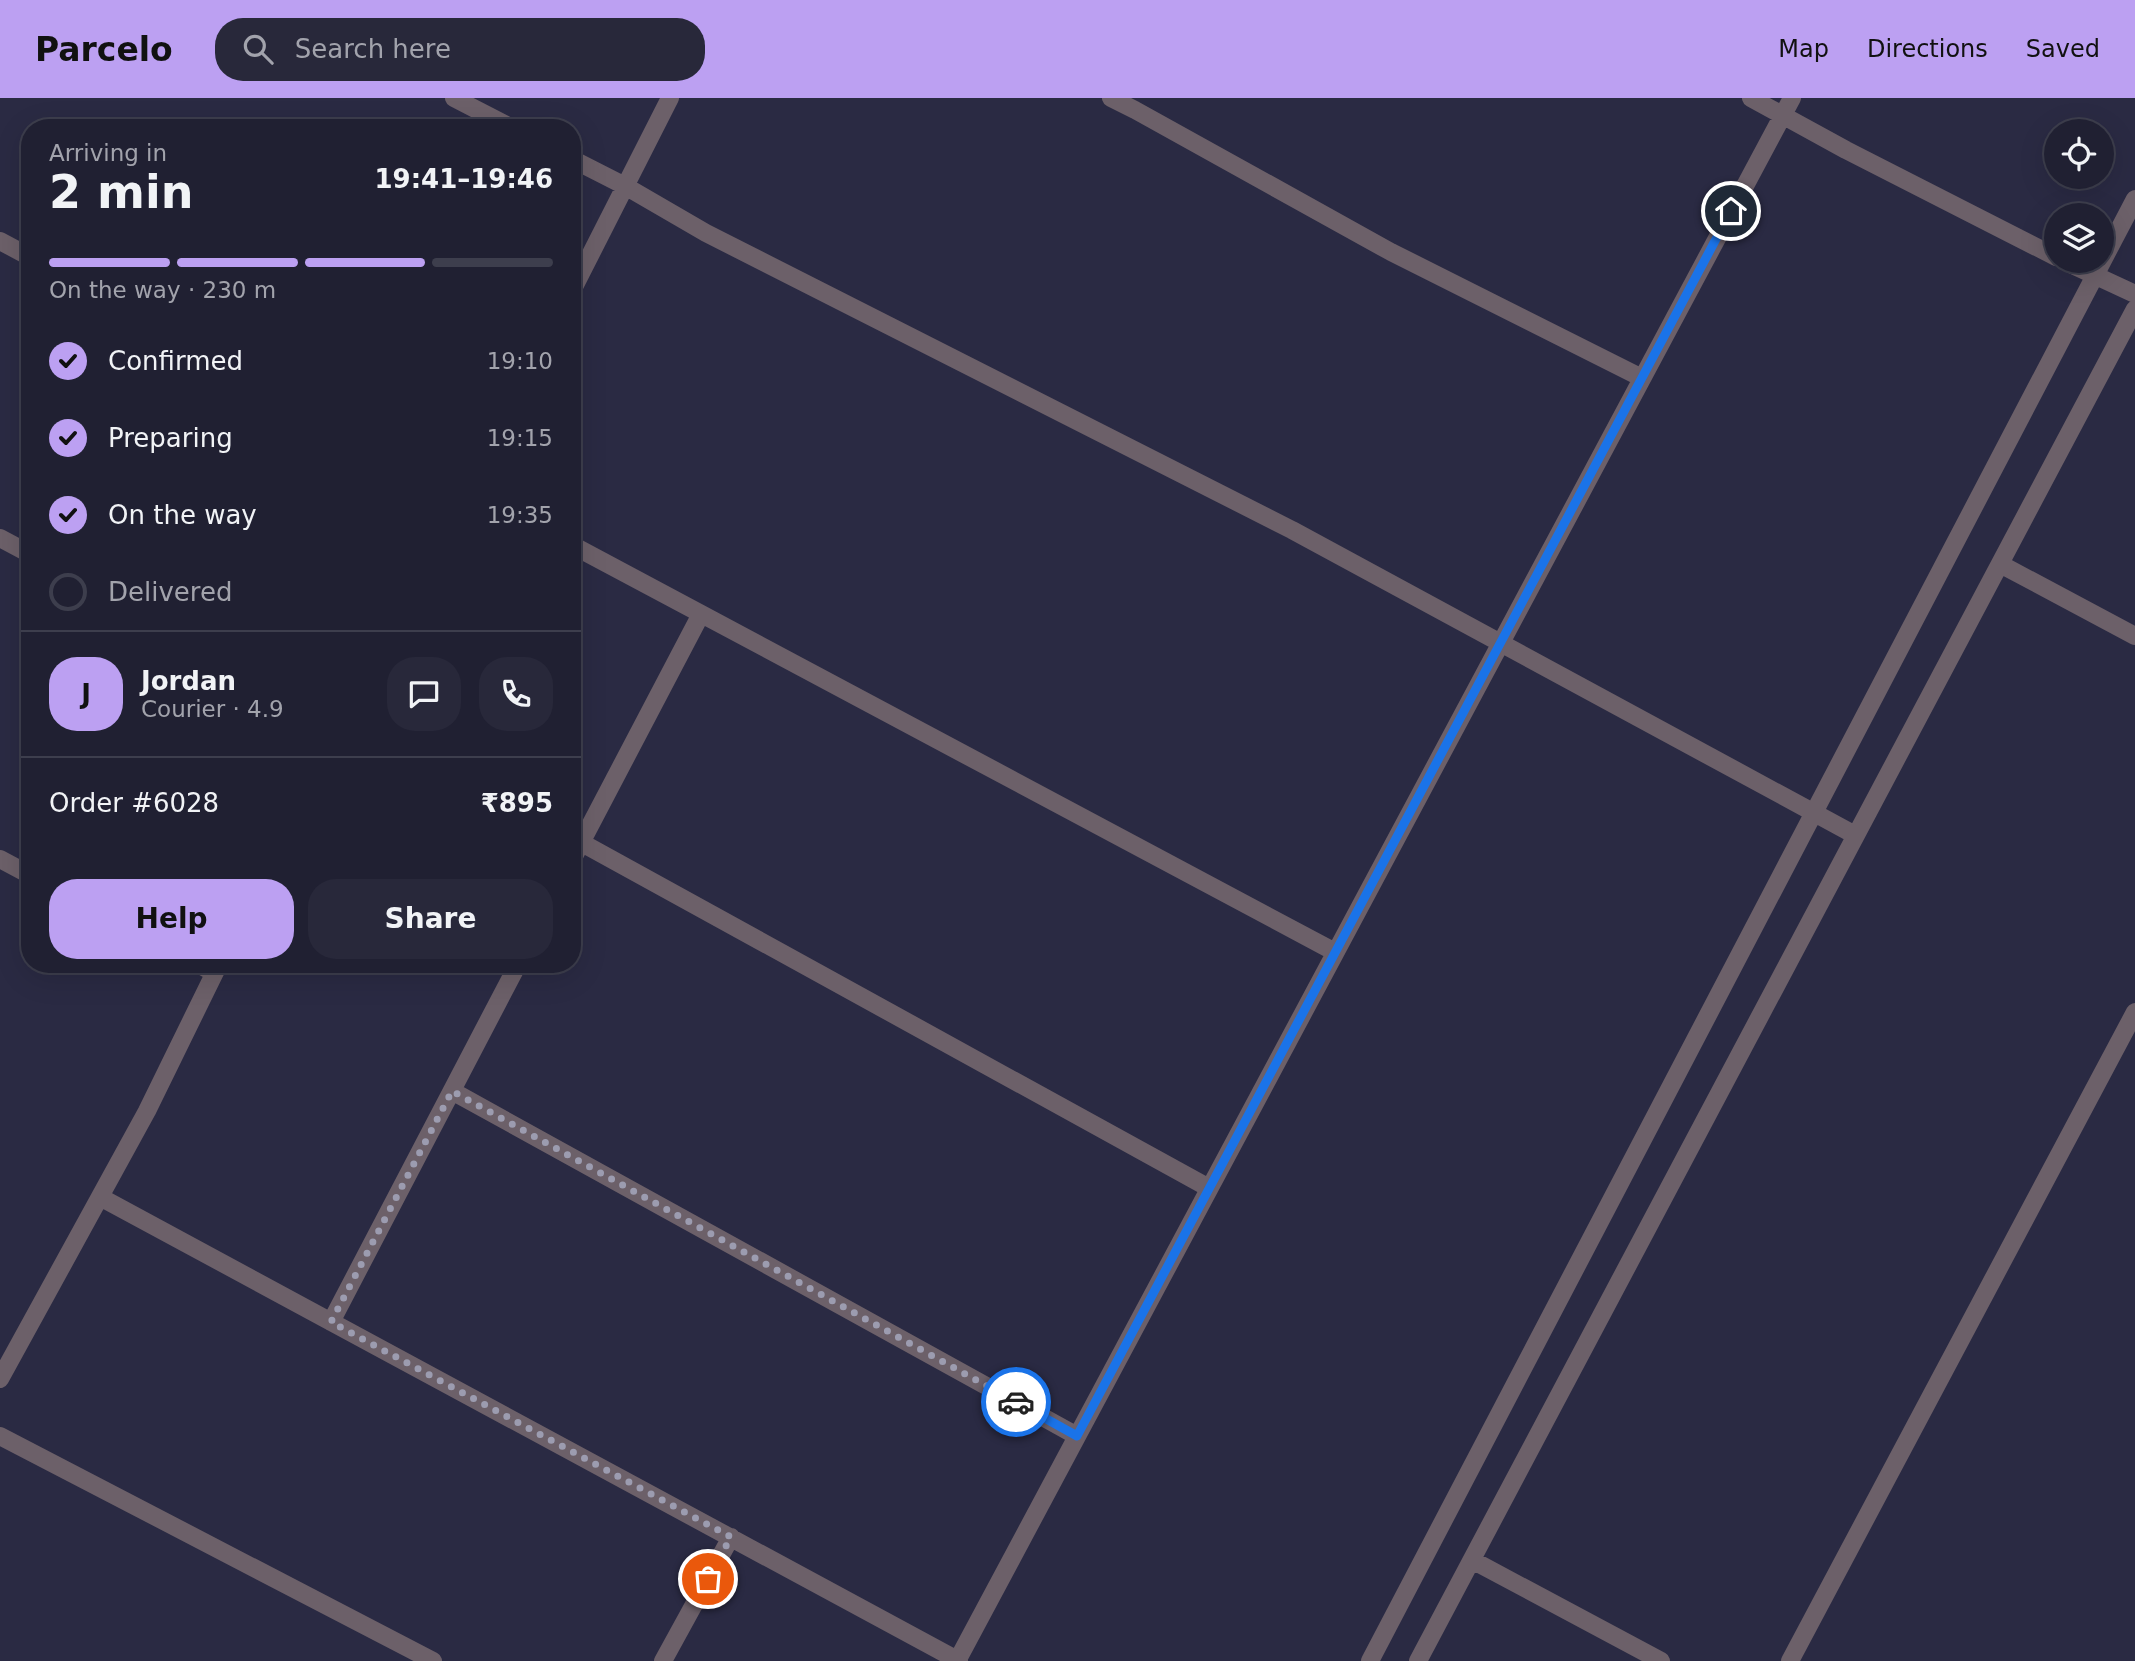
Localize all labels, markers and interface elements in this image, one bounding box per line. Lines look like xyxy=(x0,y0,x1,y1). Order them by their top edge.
search box xyxy=(215,18,705,81)
text: Parcelo xyxy=(35,30,173,69)
icon: search xyxy=(239,30,277,68)
text: Search here xyxy=(295,34,451,64)
text: Map xyxy=(1778,35,1829,63)
text: Directions xyxy=(1867,35,1988,63)
text: Saved xyxy=(2026,35,2100,63)
map controls xyxy=(2044,119,2114,273)
button: locate xyxy=(2044,119,2114,189)
text: Arriving in xyxy=(49,140,167,166)
text: 19:41–19:46 xyxy=(374,164,553,194)
text: 2 min xyxy=(49,165,193,219)
pin xyxy=(1701,181,1761,241)
icon: home xyxy=(1712,192,1750,230)
button: layers xyxy=(2044,203,2114,273)
text: On the way · 230 m xyxy=(49,277,276,303)
icon: check xyxy=(49,342,87,380)
text: Confirmed xyxy=(108,346,243,376)
text: 19:10 xyxy=(487,348,553,374)
icon: check xyxy=(49,419,87,457)
text: Preparing xyxy=(108,423,233,453)
text: 19:15 xyxy=(487,425,553,451)
icon: check xyxy=(49,496,87,534)
text: On the way xyxy=(108,500,257,530)
text: 19:35 xyxy=(487,502,553,528)
text: Delivered xyxy=(108,577,232,607)
button: chat xyxy=(387,657,461,731)
button: phone xyxy=(479,657,553,731)
text: Jordan xyxy=(141,666,236,696)
text: J xyxy=(81,679,91,709)
text: Courier · 4.9 xyxy=(141,696,284,722)
text: Order #6028 xyxy=(49,788,219,818)
text: ₹895 xyxy=(481,788,553,818)
button: Help xyxy=(49,879,294,959)
button: Share xyxy=(308,879,553,959)
courier xyxy=(981,1367,1051,1437)
icon: car xyxy=(997,1383,1035,1421)
pin xyxy=(678,1549,738,1609)
icon: bag xyxy=(689,1560,727,1598)

